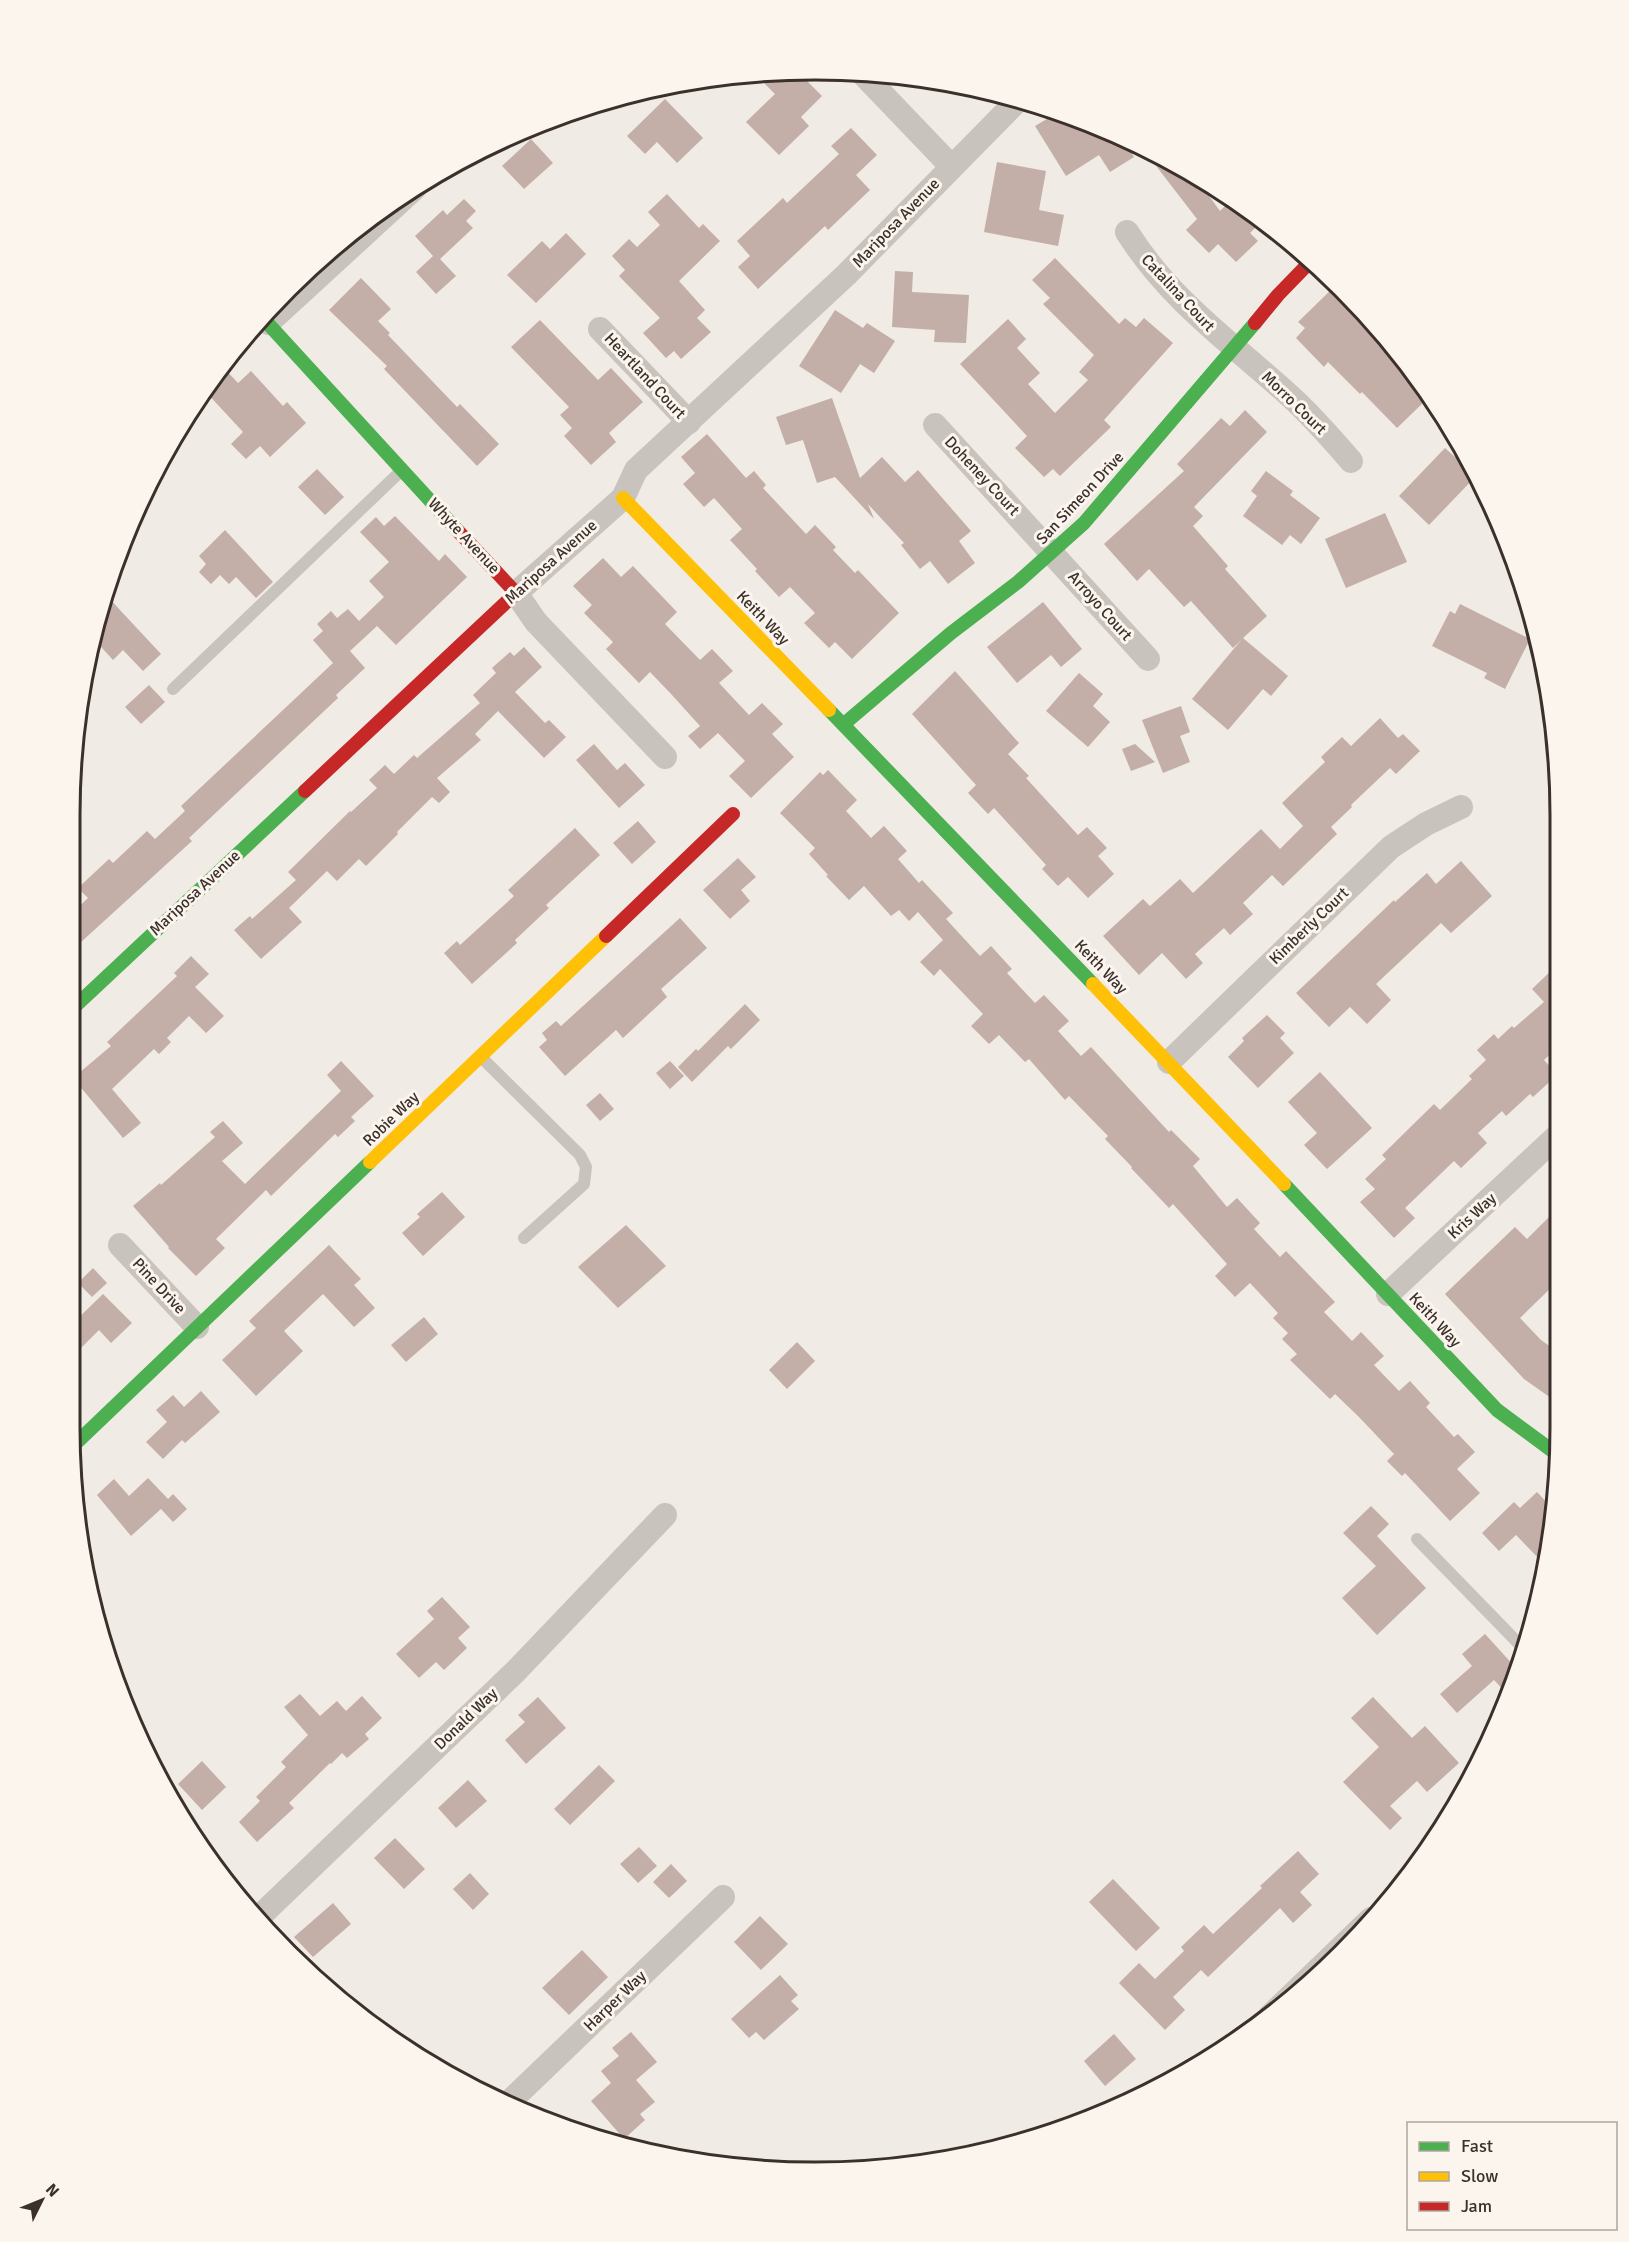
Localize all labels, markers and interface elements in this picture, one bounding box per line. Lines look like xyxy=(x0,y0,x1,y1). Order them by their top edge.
street label: Mariposa Avenue xyxy=(848,174,944,272)
street label: Catalina Court xyxy=(1137,250,1219,336)
street label: Heartland Court xyxy=(600,329,690,424)
street label: Morro Court xyxy=(1257,367,1331,439)
street label: Doheney Court xyxy=(940,432,1024,520)
street label: San Simeon Drive xyxy=(1032,447,1128,549)
street label: Whyte Avenue xyxy=(424,494,504,578)
street label: Mariposa Avenue xyxy=(501,515,601,609)
street label: Arroyo Court xyxy=(1063,567,1137,645)
street label: Keith Way xyxy=(732,587,794,650)
street label: Mariposa Avenue xyxy=(145,846,245,940)
street label: Kimberly Court xyxy=(1265,883,1353,969)
street label: Keith Way xyxy=(1070,936,1132,999)
street label: Robie Way xyxy=(359,1087,424,1151)
street label: Kris Way xyxy=(1444,1188,1501,1243)
street label: Pine Drive xyxy=(128,1254,190,1318)
street label: Keith Way xyxy=(1405,1288,1466,1352)
street label: Donald Way xyxy=(430,1683,502,1754)
street label: Harper Way xyxy=(580,1966,651,2036)
legend xyxy=(1407,2122,1617,2230)
text: Fast xyxy=(1461,2135,1493,2157)
text: Slow xyxy=(1461,2165,1498,2187)
north arrow xyxy=(12,2170,72,2230)
text: N xyxy=(41,2180,63,2201)
text: Jam xyxy=(1461,2195,1492,2217)

